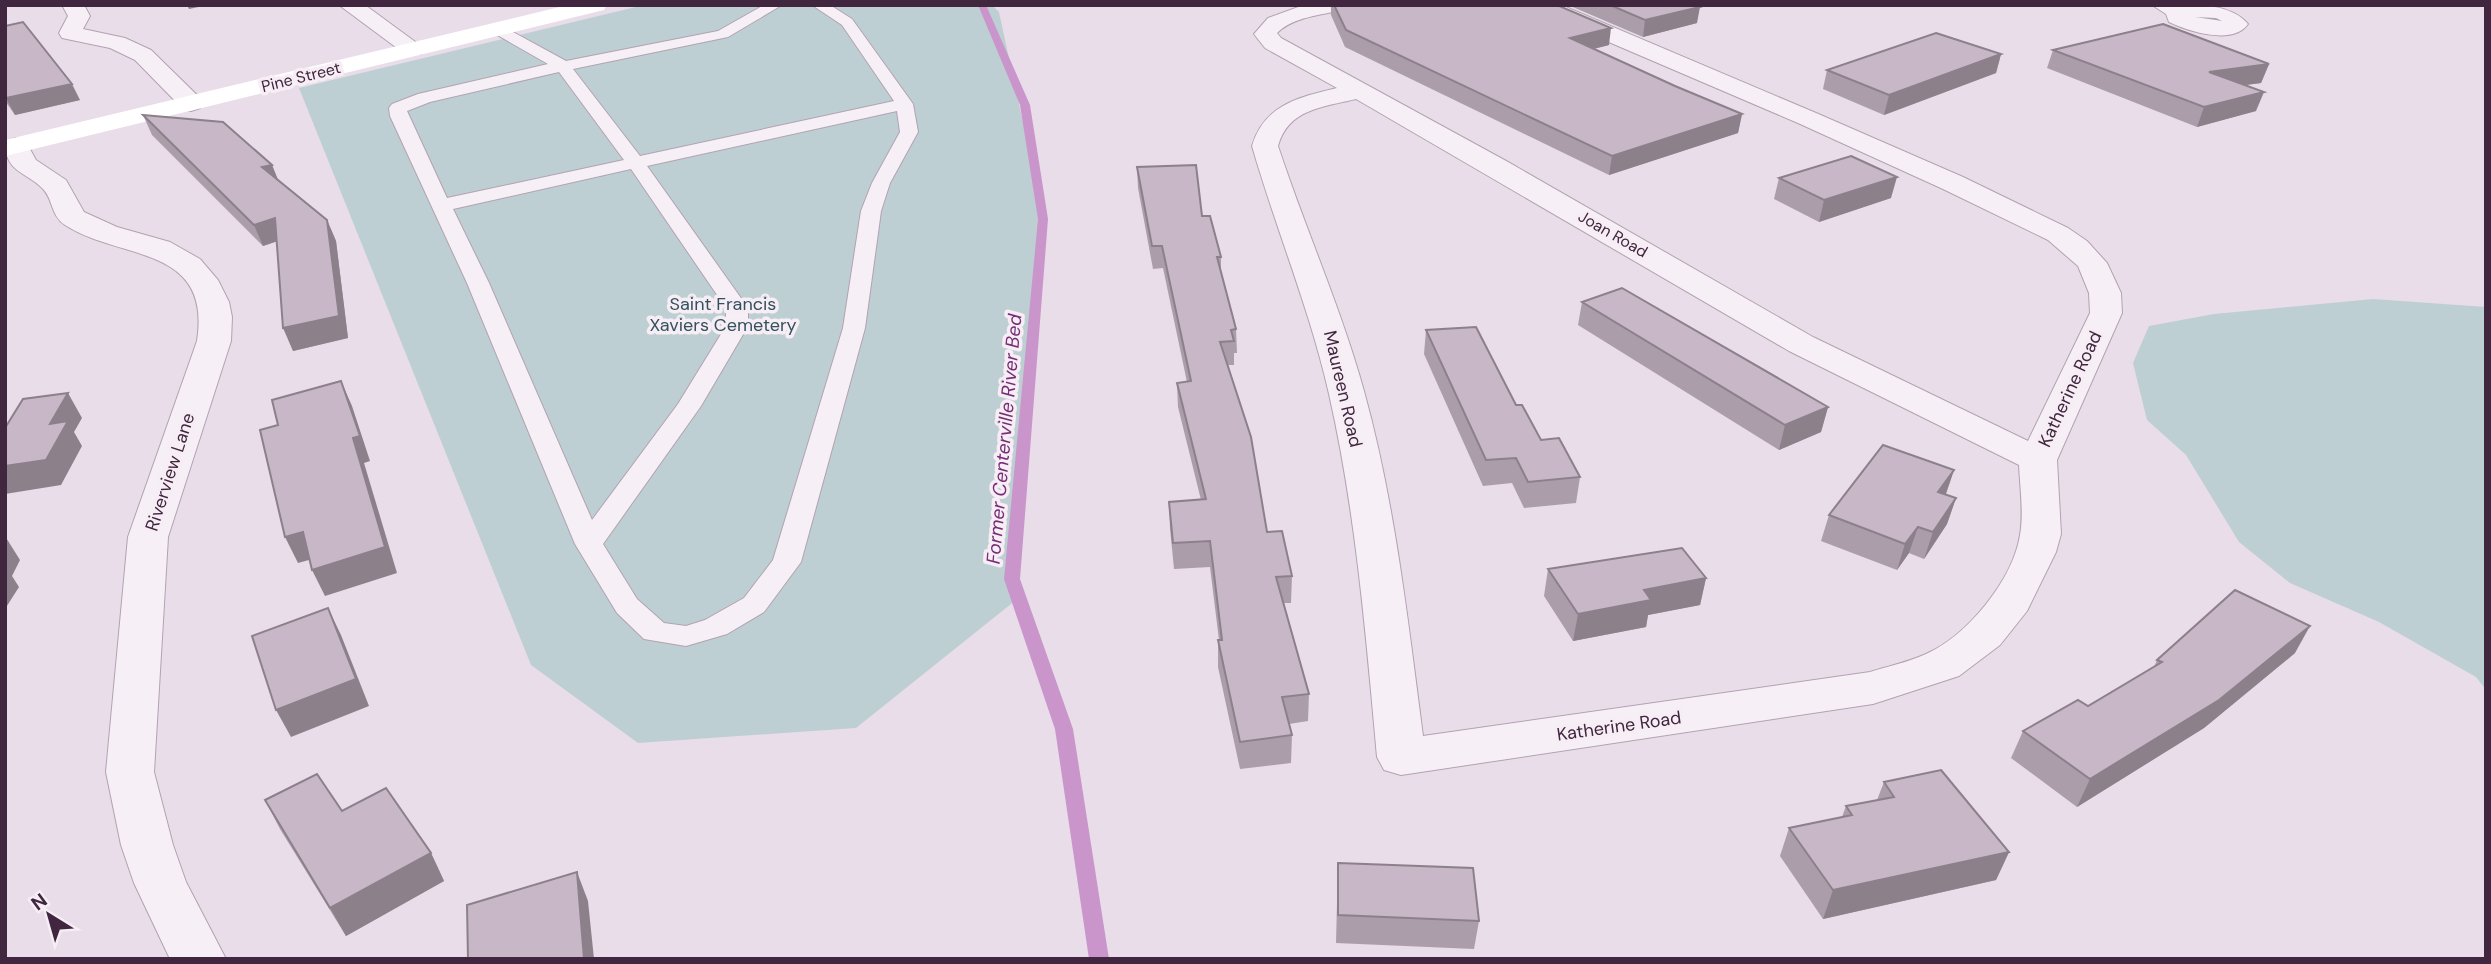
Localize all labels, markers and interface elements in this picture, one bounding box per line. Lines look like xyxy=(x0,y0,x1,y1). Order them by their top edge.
street label: Pine Street xyxy=(259,57,343,97)
street label: Joan Road xyxy=(1574,206,1652,262)
park label: Saint Francis Xaviers Cemetery xyxy=(649,292,797,337)
water label: Former Centerville River Bed xyxy=(981,312,1027,565)
street label: Katherine Road xyxy=(2033,327,2107,451)
street label: Maureen Road xyxy=(1318,328,1368,450)
street label: Riverview Lane xyxy=(140,410,200,534)
street label: Katherine Road xyxy=(1555,705,1683,747)
north arrow xyxy=(14,880,84,950)
text: N xyxy=(26,888,52,916)

